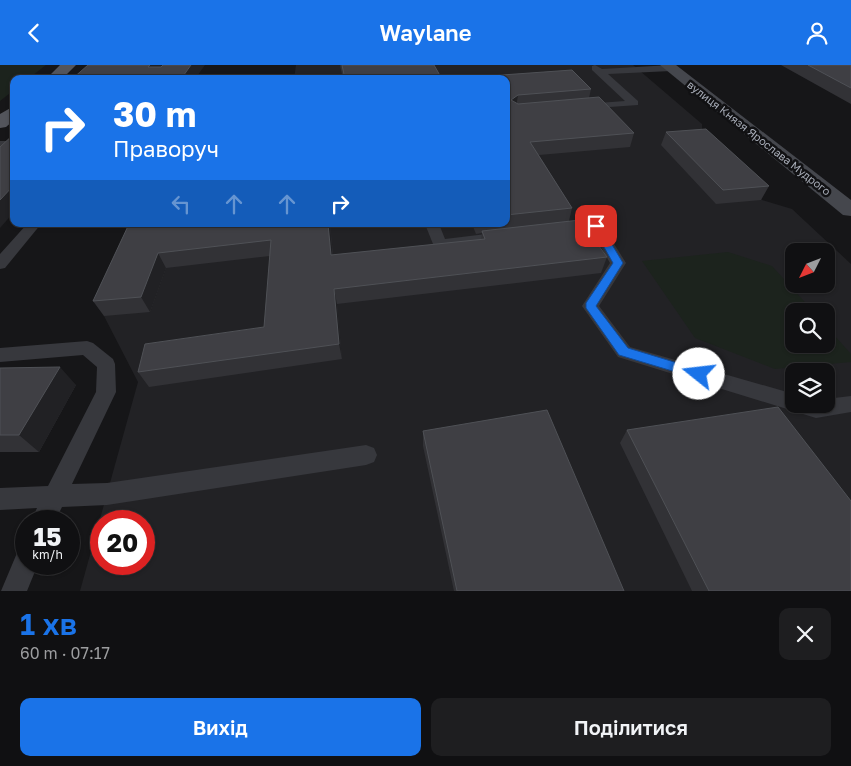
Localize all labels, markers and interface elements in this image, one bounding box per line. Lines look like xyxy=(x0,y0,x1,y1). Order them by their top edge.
icon: back xyxy=(20,19,48,47)
text: Waylane xyxy=(380,19,471,46)
icon: person xyxy=(803,19,831,47)
street label: вулиця Князя Ярослава Мудрого xyxy=(685,78,834,198)
text: 30 m xyxy=(113,93,196,135)
icon: right xyxy=(30,95,95,160)
text: Праворуч xyxy=(113,135,219,162)
icon: left xyxy=(167,190,195,218)
icon: ahead xyxy=(220,190,248,218)
icon: ahead xyxy=(273,190,301,218)
icon: right xyxy=(326,190,354,218)
pin xyxy=(575,205,617,247)
icon: arrive xyxy=(582,212,610,240)
north arrow xyxy=(785,243,835,293)
map controls xyxy=(785,243,835,413)
button: search xyxy=(785,303,835,353)
position arrow xyxy=(672,347,724,399)
button: layers xyxy=(785,363,835,413)
speed limit sign: 20 xyxy=(90,510,155,575)
text: 15 xyxy=(33,521,62,552)
text: km/h xyxy=(32,547,63,562)
text: 1 хв xyxy=(20,606,77,642)
button: close xyxy=(779,608,831,660)
text: 60 m · 07:17 xyxy=(20,643,110,663)
button: Вихід xyxy=(20,698,421,756)
button: Поділитися xyxy=(431,698,831,756)

